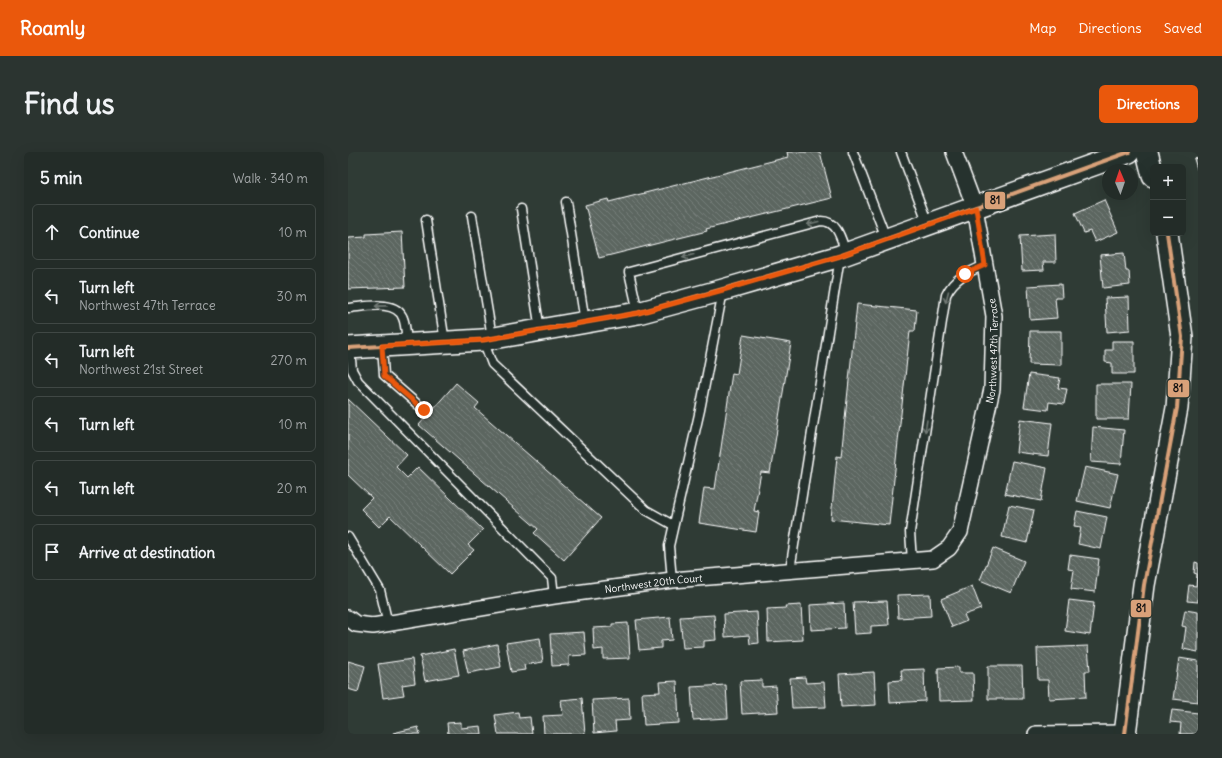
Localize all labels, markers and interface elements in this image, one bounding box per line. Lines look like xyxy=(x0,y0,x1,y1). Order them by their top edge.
text: Roamly xyxy=(20,16,85,40)
text: Map xyxy=(1029,19,1056,37)
text: Directions xyxy=(1078,19,1142,37)
text: Saved xyxy=(1164,19,1202,37)
button: Directions xyxy=(1099,85,1198,123)
text: Find us xyxy=(24,86,115,122)
north arrow xyxy=(1102,164,1138,200)
map controls xyxy=(1150,164,1186,236)
button: + xyxy=(1150,164,1186,200)
text: 5 min xyxy=(40,167,82,189)
text: Walk · 340 m xyxy=(233,170,308,187)
line badge: 81 xyxy=(984,191,1006,210)
text: 81 xyxy=(990,193,1000,207)
button: − xyxy=(1150,200,1186,236)
one-way arrow xyxy=(807,220,820,227)
icon: ahead xyxy=(41,221,63,243)
text: Continue xyxy=(79,223,140,242)
text: 10 m xyxy=(279,224,307,241)
one-way arrow xyxy=(682,253,695,261)
route start xyxy=(956,265,974,283)
text: Turn left xyxy=(79,278,134,297)
icon: left xyxy=(41,285,63,307)
text: 30 m xyxy=(277,288,307,305)
one-way arrow xyxy=(942,291,950,304)
text: Northwest 47th Terrace xyxy=(79,297,216,314)
street label: Northwest 47th Terrace xyxy=(983,297,1001,405)
one-way arrow xyxy=(375,302,388,310)
text: Turn left xyxy=(79,342,134,361)
icon: left xyxy=(41,349,63,371)
text: 270 m xyxy=(270,352,307,369)
text: Northwest 21st Street xyxy=(79,361,203,378)
line badge: 81 xyxy=(1167,379,1190,398)
text: 81 xyxy=(1173,381,1183,395)
route end xyxy=(415,401,433,419)
icon: left xyxy=(41,413,63,435)
text: Turn left xyxy=(79,415,134,434)
text: 10 m xyxy=(279,416,307,433)
one-way arrow xyxy=(922,419,930,432)
icon: left xyxy=(41,477,63,499)
text: Turn left xyxy=(79,479,134,498)
text: 20 m xyxy=(277,480,307,497)
icon: arrive xyxy=(41,541,63,563)
text: Arrive at destination xyxy=(79,543,215,562)
street label: Northwest 20th Court xyxy=(604,572,704,596)
line badge: 81 xyxy=(1130,599,1152,618)
text: 81 xyxy=(1136,601,1146,615)

